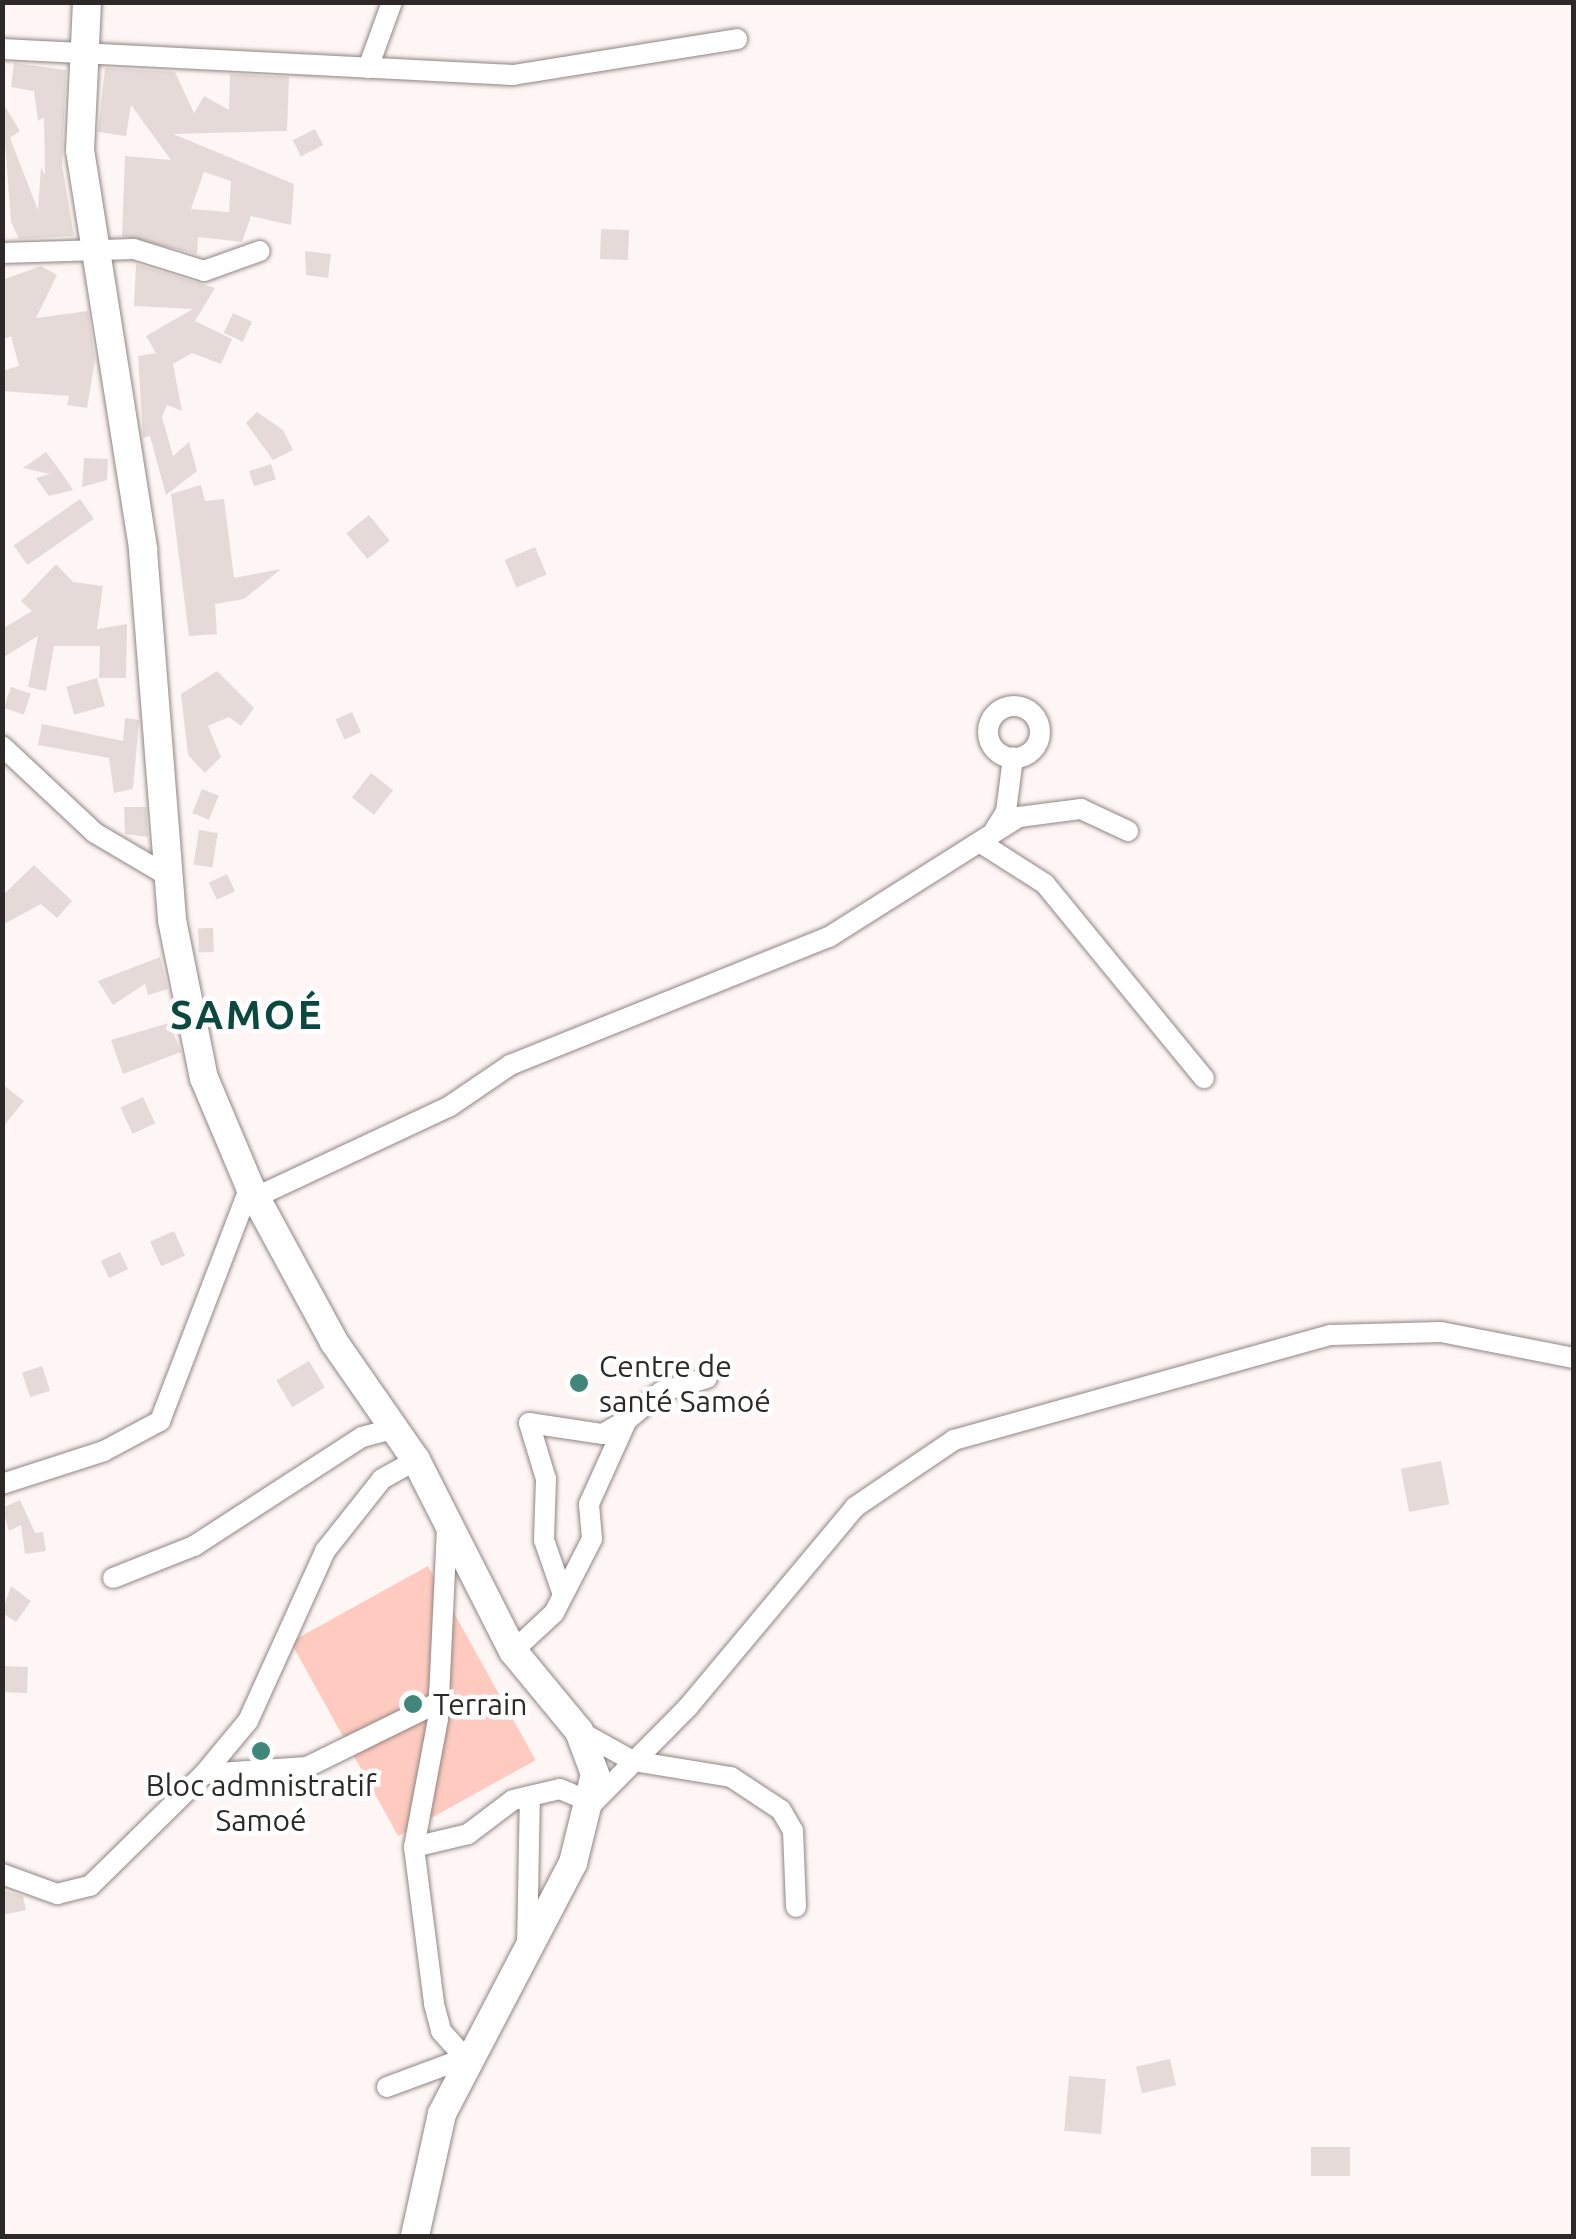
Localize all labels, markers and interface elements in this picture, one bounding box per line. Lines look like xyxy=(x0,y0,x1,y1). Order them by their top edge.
district label: SAMOÉ xyxy=(170,991,324,1039)
place label: Centre de santé Samoé xyxy=(599,1348,771,1418)
marker: Centre de santé Samoé xyxy=(568,1372,590,1394)
place label: Terrain xyxy=(433,1686,527,1722)
marker: Terrain xyxy=(402,1693,424,1715)
marker: Bloc admnistratif Samoé xyxy=(250,1740,272,1762)
place label: Bloc admnistratif Samoé xyxy=(146,1767,376,1838)

